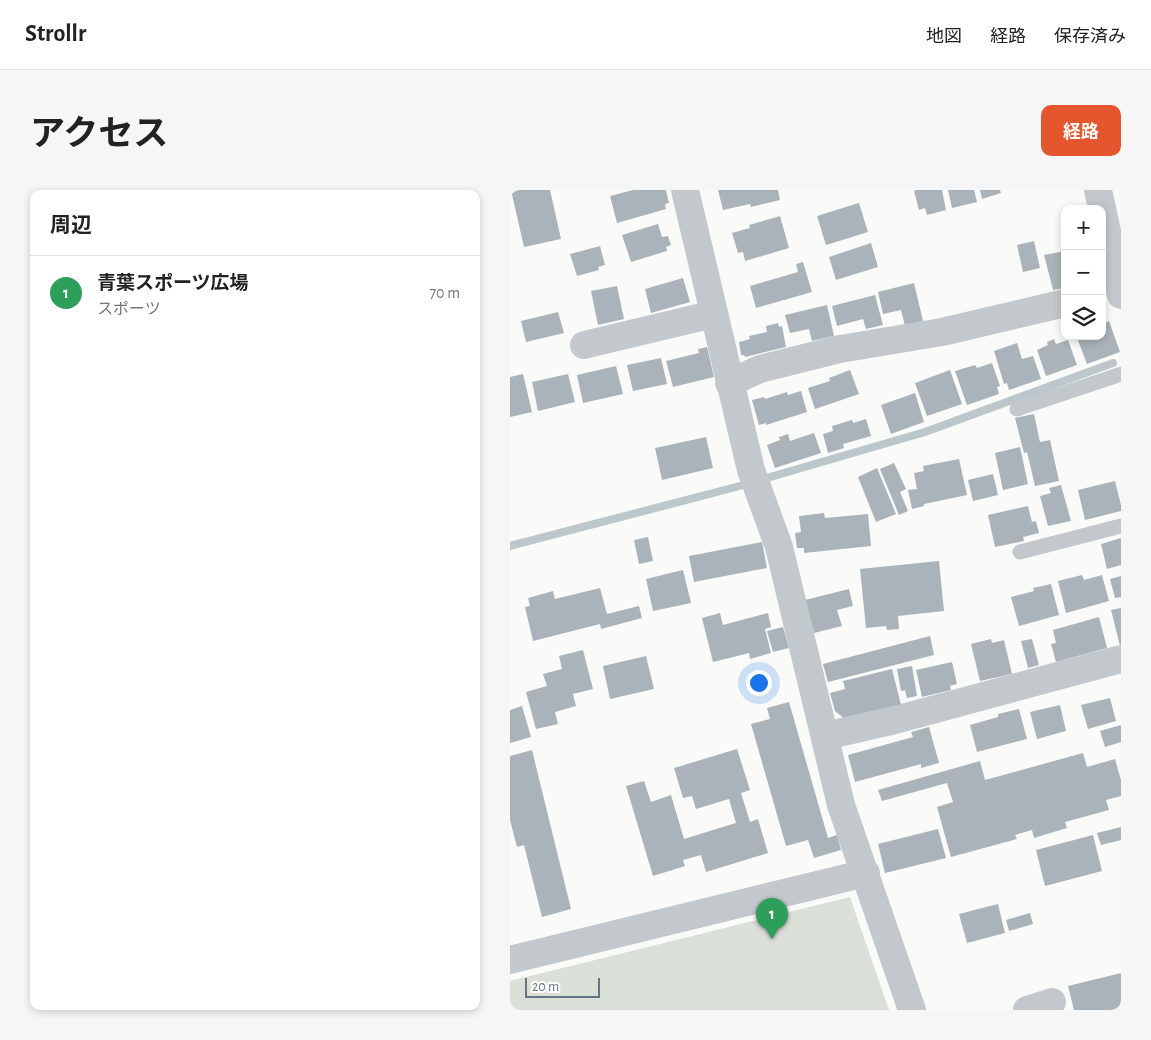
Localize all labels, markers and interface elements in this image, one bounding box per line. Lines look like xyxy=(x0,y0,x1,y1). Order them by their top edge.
text: Strollr xyxy=(25,22,86,46)
text: 地図 xyxy=(926,28,962,46)
text: 経路 xyxy=(990,28,1026,46)
text: 保存済み xyxy=(1054,28,1126,46)
button: 経路 xyxy=(1041,105,1121,156)
text: アクセス xyxy=(30,117,168,152)
map controls xyxy=(1061,205,1106,340)
button: + xyxy=(1061,205,1106,250)
text: 周辺 xyxy=(50,215,92,236)
button: − xyxy=(1061,250,1106,295)
text: 青葉スポーツ広場 xyxy=(97,274,249,293)
text: 1 xyxy=(63,285,69,301)
text: 70 m xyxy=(429,285,460,301)
button: layers xyxy=(1061,295,1106,340)
text: スポーツ xyxy=(97,301,161,317)
your location xyxy=(746,670,772,696)
pin: 1 xyxy=(756,898,788,939)
scale bar xyxy=(525,975,600,998)
text: 20 m xyxy=(532,980,559,994)

